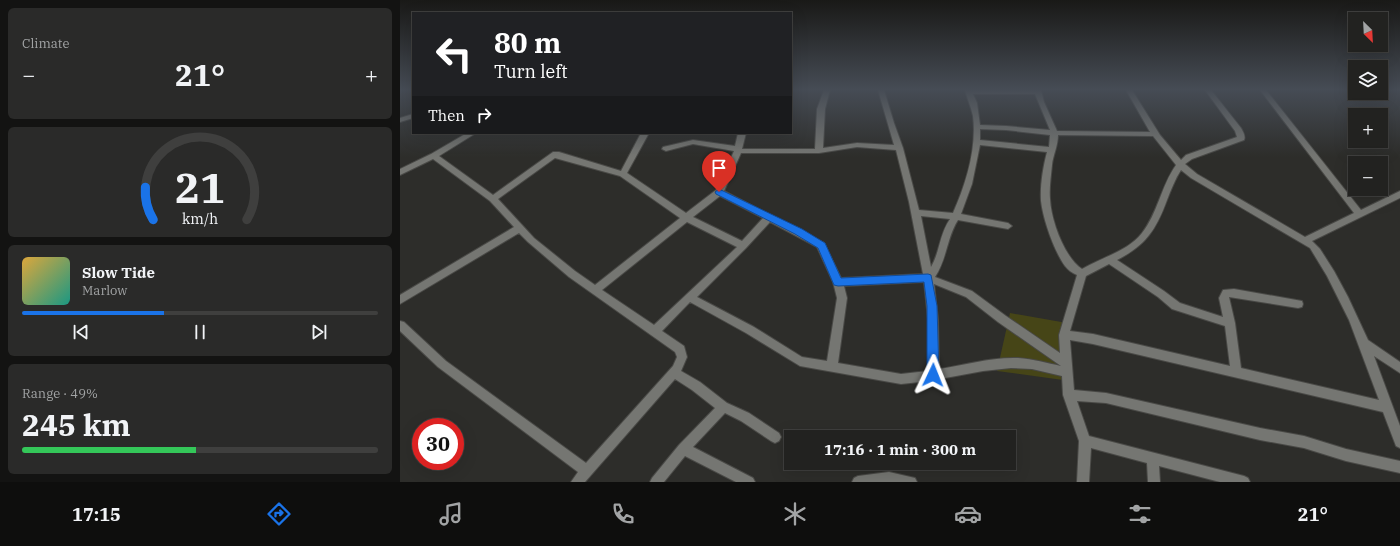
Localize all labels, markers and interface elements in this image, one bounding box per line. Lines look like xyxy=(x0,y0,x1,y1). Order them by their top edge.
north arrow xyxy=(1348,12,1388,52)
map controls xyxy=(1348,12,1388,196)
text: 80 m xyxy=(494,24,561,61)
icon: left xyxy=(428,28,480,80)
text: Climate xyxy=(22,35,69,52)
text: 21° xyxy=(175,55,225,94)
text: − xyxy=(22,60,35,89)
text: + xyxy=(365,60,378,89)
text: Turn left xyxy=(494,60,568,83)
button: layers xyxy=(1348,60,1388,100)
icon: right xyxy=(473,104,495,126)
text: Then xyxy=(428,106,465,125)
button: + xyxy=(1348,108,1388,148)
pin xyxy=(702,151,736,192)
button: − xyxy=(1348,156,1388,196)
icon: arrive xyxy=(708,157,730,179)
text: 21 xyxy=(175,160,225,214)
text: km/h xyxy=(182,208,218,227)
text: Slow Tide xyxy=(82,263,155,282)
text: Marlow xyxy=(82,282,127,299)
icon: previous xyxy=(70,321,92,343)
icon: pause xyxy=(189,321,211,343)
icon: next xyxy=(308,321,330,343)
position arrow xyxy=(912,354,954,396)
text: Range · 49% xyxy=(22,385,98,402)
text: 245 km xyxy=(22,405,131,444)
speed limit sign: 30 xyxy=(412,418,464,470)
text: 17:16 · 1 min · 300 m xyxy=(824,440,976,459)
icon: directions xyxy=(265,500,293,528)
icon: music xyxy=(437,500,465,528)
icon: phone xyxy=(609,500,637,528)
icon: climate xyxy=(781,500,809,528)
icon: car xyxy=(954,500,982,528)
icon: filters xyxy=(1126,500,1154,528)
text: 17:15 xyxy=(72,503,121,526)
text: 21° xyxy=(1298,503,1328,526)

